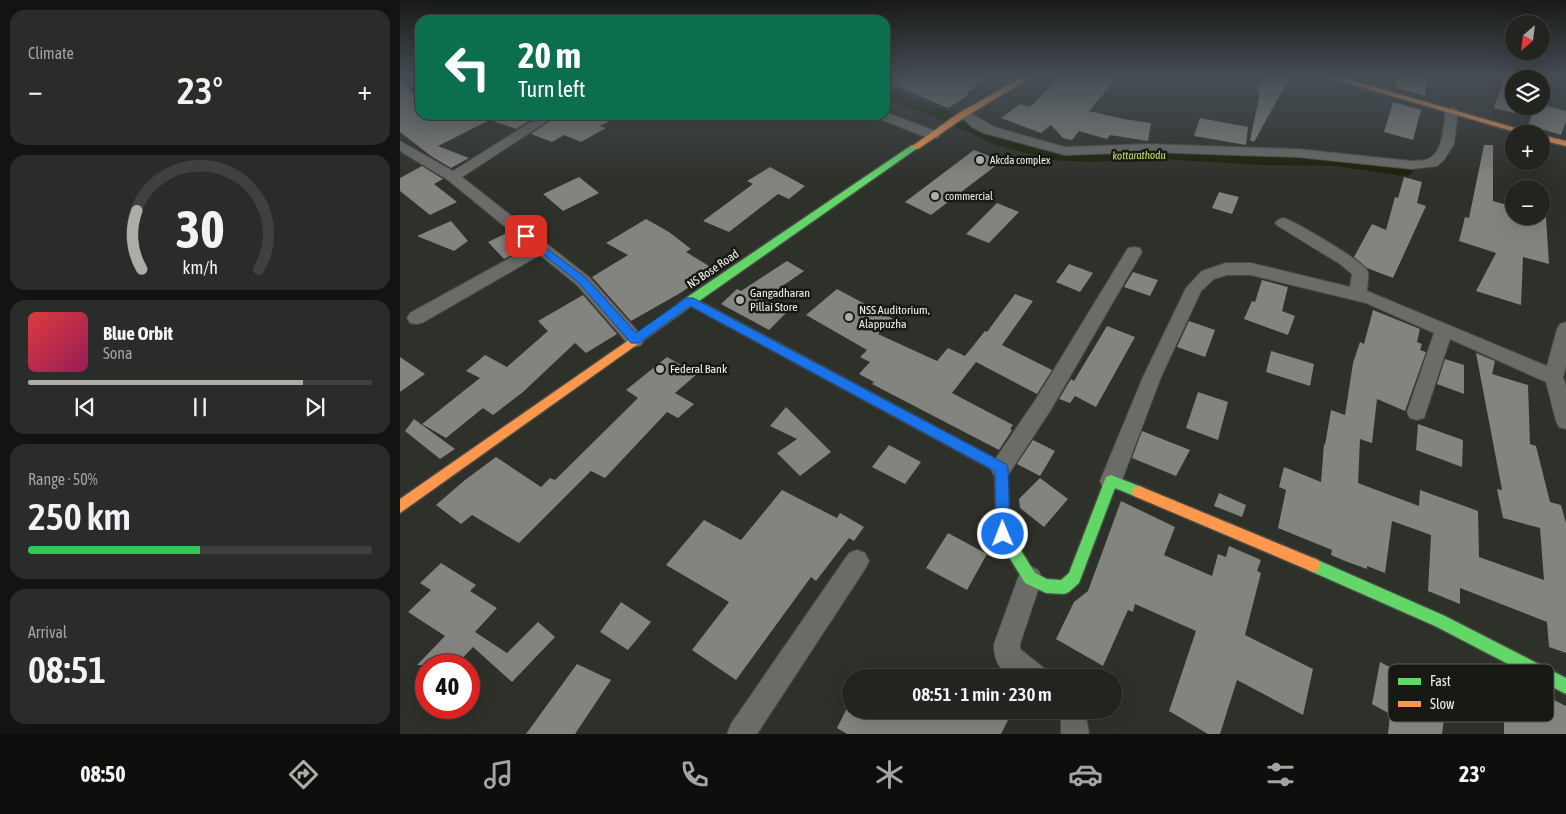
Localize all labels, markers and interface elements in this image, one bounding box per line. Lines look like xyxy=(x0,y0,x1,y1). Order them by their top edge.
north arrow xyxy=(1505,15,1550,60)
map controls xyxy=(1505,15,1550,225)
icon: left xyxy=(435,35,500,100)
text: 20 m xyxy=(518,35,581,75)
text: Climate xyxy=(28,44,74,62)
text: 23° xyxy=(177,69,223,112)
button: layers xyxy=(1505,70,1550,115)
text: − xyxy=(28,74,43,106)
text: + xyxy=(357,74,372,106)
text: Turn left xyxy=(518,76,585,102)
button: + xyxy=(1505,125,1550,170)
water label: kottarathodu xyxy=(1112,149,1166,161)
marker: Akcda complex xyxy=(974,154,986,166)
place label: Akcda complex xyxy=(990,154,1051,166)
button: − xyxy=(1505,180,1550,225)
marker: commercial xyxy=(929,190,941,202)
place label: commercial xyxy=(945,190,993,202)
text: 30 xyxy=(176,199,224,259)
pin xyxy=(505,215,547,257)
icon: arrive xyxy=(512,222,540,250)
street label: NS Bose Road xyxy=(684,247,742,291)
text: km/h xyxy=(182,257,218,278)
place label: Gangadharan Pillai Store xyxy=(750,286,810,314)
marker: Gangadharan Pillai Store xyxy=(734,294,746,306)
place label: NSS Auditorium, Alappuzha xyxy=(859,303,930,331)
marker: NSS Auditorium, Alappuzha xyxy=(843,311,855,323)
text: Blue Orbit xyxy=(103,322,173,344)
text: Sona xyxy=(103,344,132,362)
place label: Federal Bank xyxy=(670,362,728,376)
marker: Federal Bank xyxy=(654,363,666,375)
icon: previous xyxy=(71,393,99,421)
icon: pause xyxy=(186,393,214,421)
icon: next xyxy=(301,393,329,421)
text: Range · 50% xyxy=(28,470,98,488)
text: 250 km xyxy=(28,495,131,538)
position arrow xyxy=(976,507,1028,559)
text: Arrival xyxy=(28,623,67,641)
text: 08:51 xyxy=(28,648,106,691)
speed limit sign: 40 xyxy=(415,654,480,719)
legend xyxy=(1388,664,1554,722)
text: Fast xyxy=(1430,673,1451,689)
text: 08:51 · 1 min · 230 m xyxy=(912,683,1052,705)
text: Slow xyxy=(1430,696,1455,712)
icon: directions xyxy=(286,757,321,792)
icon: music xyxy=(481,757,516,792)
icon: phone xyxy=(677,757,712,792)
icon: climate xyxy=(872,757,907,792)
icon: car xyxy=(1068,757,1103,792)
icon: filters xyxy=(1263,757,1298,792)
text: 08:50 xyxy=(80,761,126,787)
text: 23° xyxy=(1459,761,1486,787)

